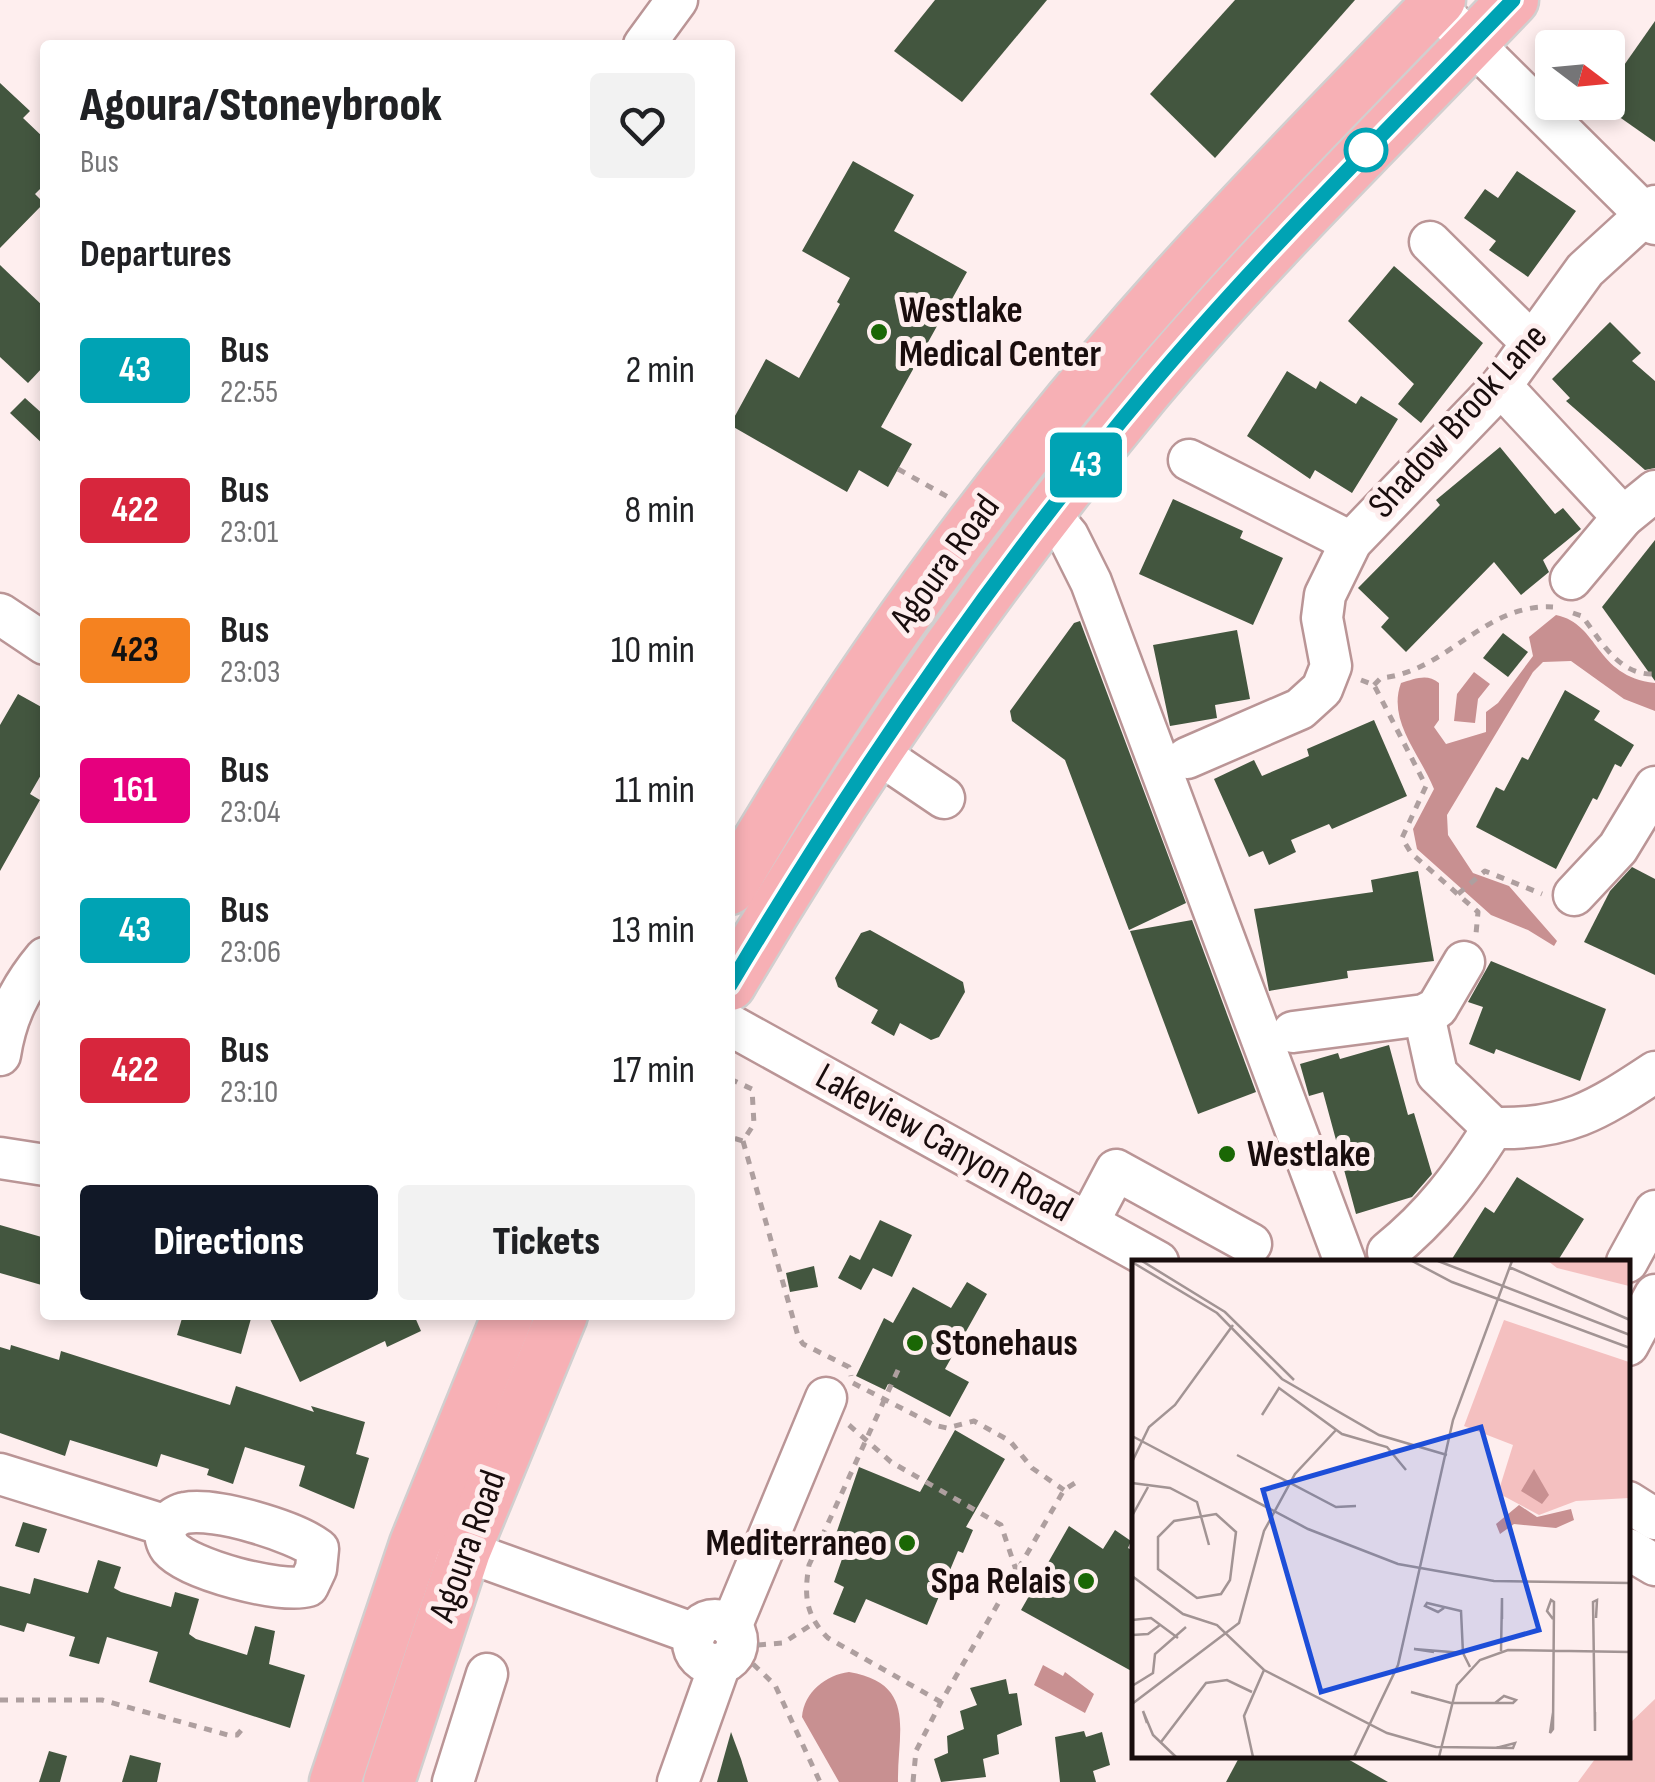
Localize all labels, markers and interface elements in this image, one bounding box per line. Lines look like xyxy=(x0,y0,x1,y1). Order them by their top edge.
north arrow xyxy=(1535,30,1625,120)
map controls xyxy=(1535,30,1625,120)
button: heart xyxy=(590,73,695,178)
text: Agoura/Stoneybrook xyxy=(80,77,442,134)
unlabelled marker xyxy=(1345,129,1387,171)
text: Bus xyxy=(80,143,119,182)
text: Departures xyxy=(80,232,232,277)
place label: Westlake Medical Center xyxy=(899,288,1102,377)
street label: Shadow Brook Lane xyxy=(1359,315,1557,527)
marker: Westlake Medical Center xyxy=(868,321,890,343)
text: Bus xyxy=(220,328,269,373)
text: 2 min xyxy=(626,348,695,393)
text: 43 xyxy=(119,349,151,392)
text: 22:55 xyxy=(220,373,278,412)
line badge: 43 xyxy=(1041,432,1131,498)
text: 43 xyxy=(1070,444,1102,487)
text: Bus xyxy=(220,468,269,513)
street label: Agoura Road xyxy=(880,486,1010,641)
text: 8 min xyxy=(625,488,695,533)
text: 422 xyxy=(111,489,159,532)
text: 23:01 xyxy=(220,513,278,552)
text: Bus xyxy=(220,608,269,653)
text: 10 min xyxy=(611,628,695,673)
text: 423 xyxy=(111,629,159,672)
text: 23:03 xyxy=(220,653,280,692)
text: Bus xyxy=(220,748,269,793)
text: 11 min xyxy=(615,768,695,813)
text: 161 xyxy=(113,769,157,812)
text: 23:04 xyxy=(220,793,280,832)
text: Bus xyxy=(220,888,269,933)
text: 13 min xyxy=(612,908,695,953)
text: 43 xyxy=(119,909,151,952)
text: 23:06 xyxy=(220,933,281,972)
text: Bus xyxy=(220,1028,269,1073)
text: 17 min xyxy=(613,1048,695,1093)
text: 422 xyxy=(111,1049,159,1092)
street label: Lakeview Canyon Road xyxy=(808,1054,1080,1232)
text: 23:10 xyxy=(220,1073,278,1112)
place label: Westlake xyxy=(1247,1132,1371,1177)
marker: Westlake xyxy=(1216,1143,1238,1165)
button: Directions xyxy=(80,1185,378,1300)
button: Tickets xyxy=(398,1185,695,1300)
inset map xyxy=(1132,1260,1630,1757)
place label: Stonehaus xyxy=(935,1321,1078,1366)
marker: Stonehaus xyxy=(904,1332,926,1354)
street label: Agoura Road xyxy=(420,1464,516,1629)
place label: Mediterraneo xyxy=(706,1521,887,1566)
marker: Mediterraneo xyxy=(896,1532,918,1554)
place label: Spa Relais xyxy=(931,1559,1066,1604)
marker: Spa Relais xyxy=(1075,1570,1097,1592)

